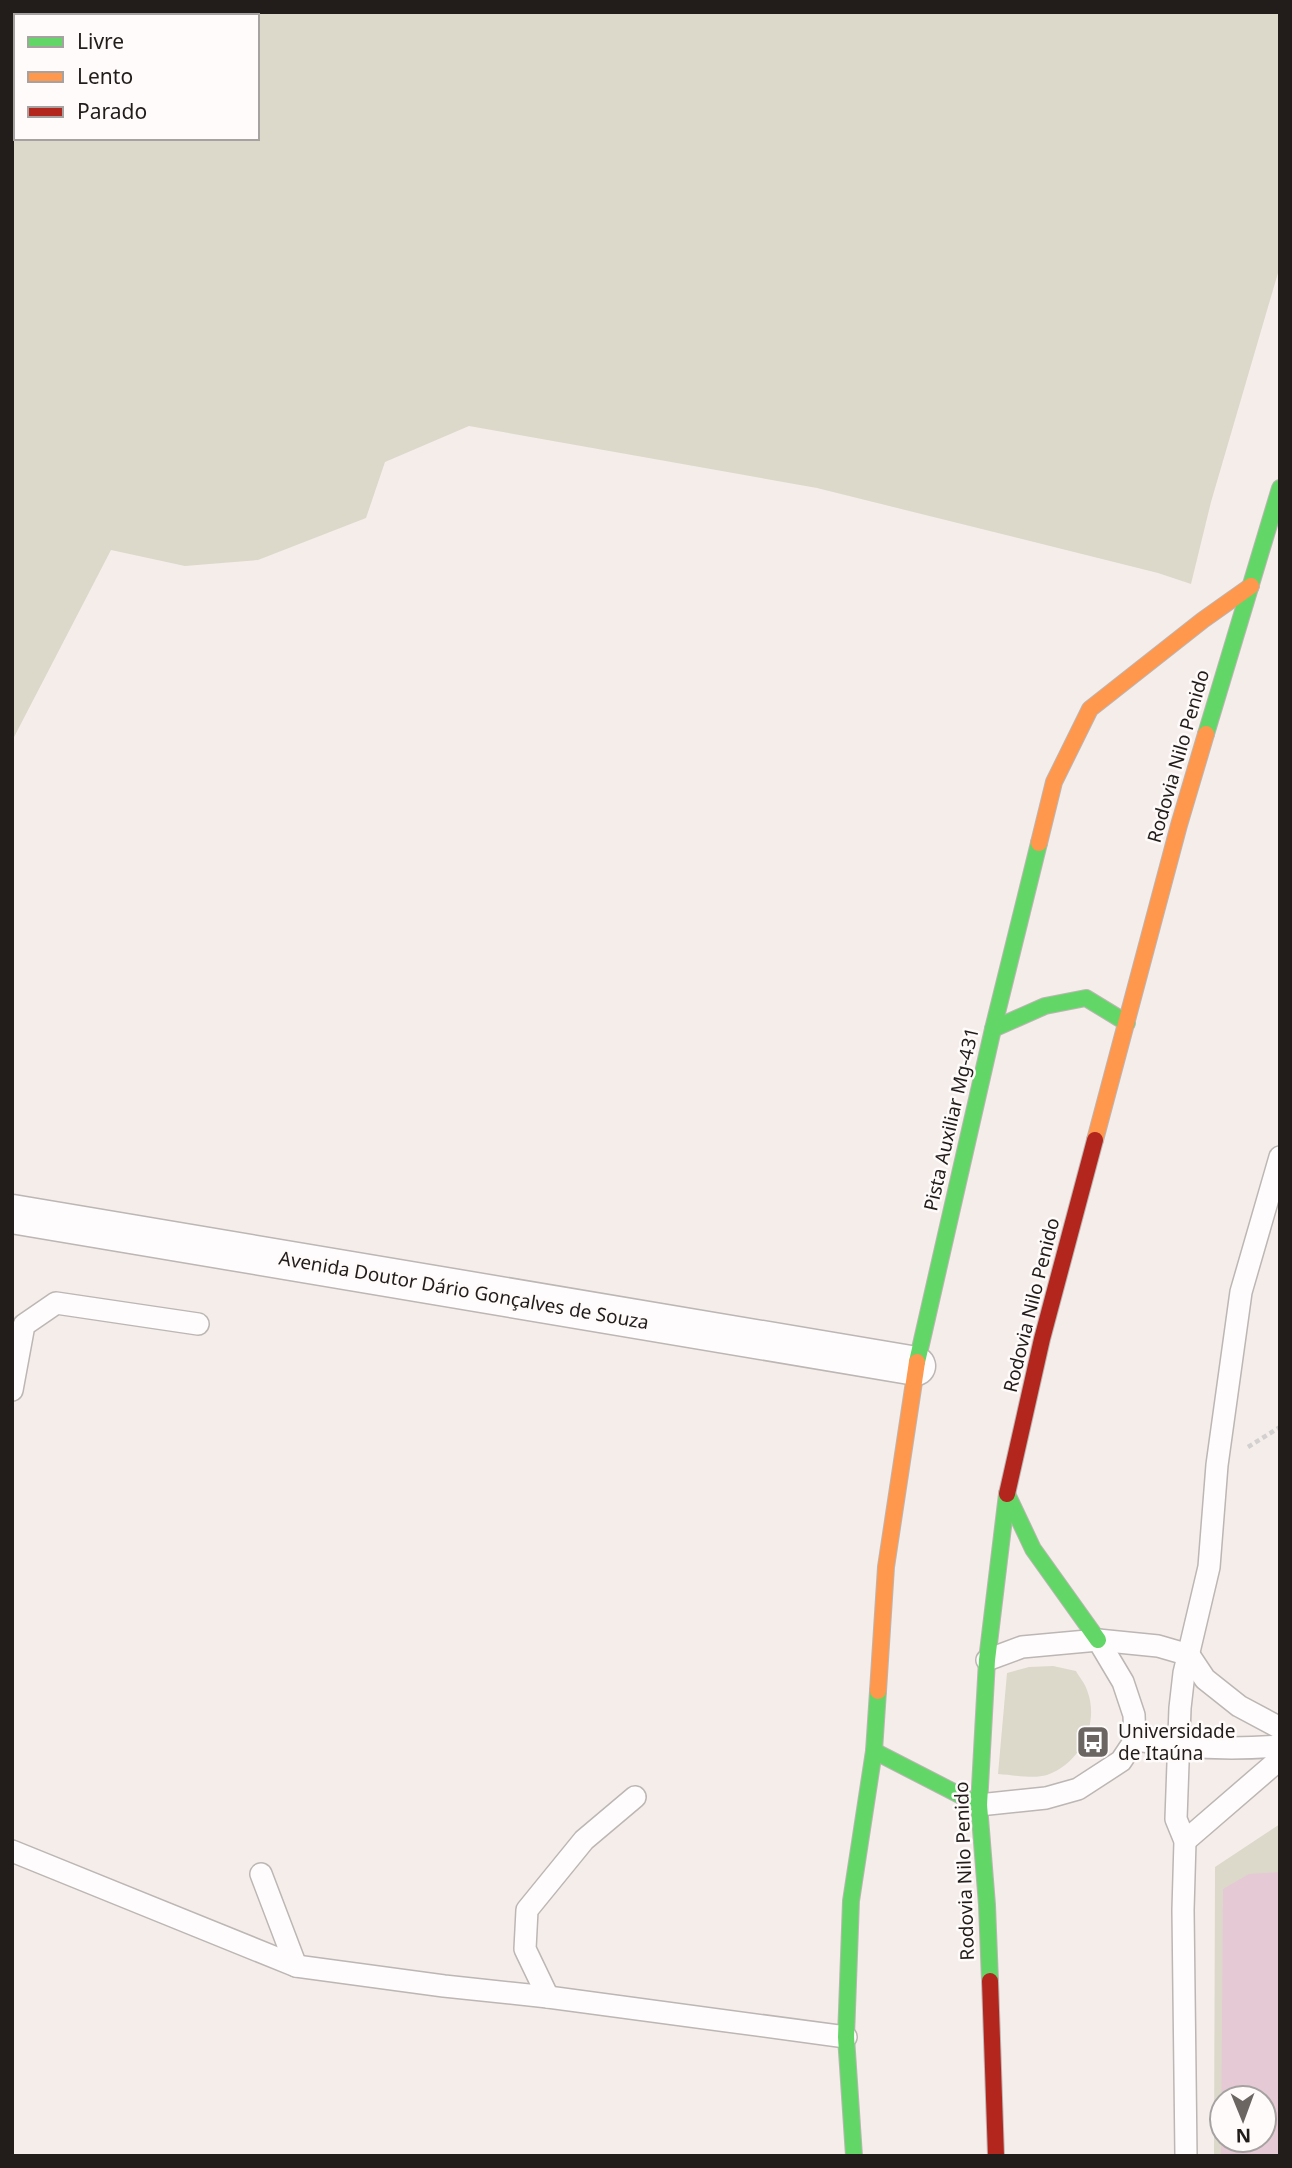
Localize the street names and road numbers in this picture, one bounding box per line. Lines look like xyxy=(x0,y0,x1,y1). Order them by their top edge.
street label: Rodovia Nilo Penido xyxy=(1141,666,1215,846)
street label: Pista Auxiliar Mg-431 xyxy=(917,1025,985,1213)
street label: Rodovia Nilo Penido xyxy=(997,1215,1065,1395)
street label: Avenida Doutor Dário Gonçalves de Souza xyxy=(277,1245,651,1335)
street label: Rodovia Nilo Penido xyxy=(948,1781,980,1961)

